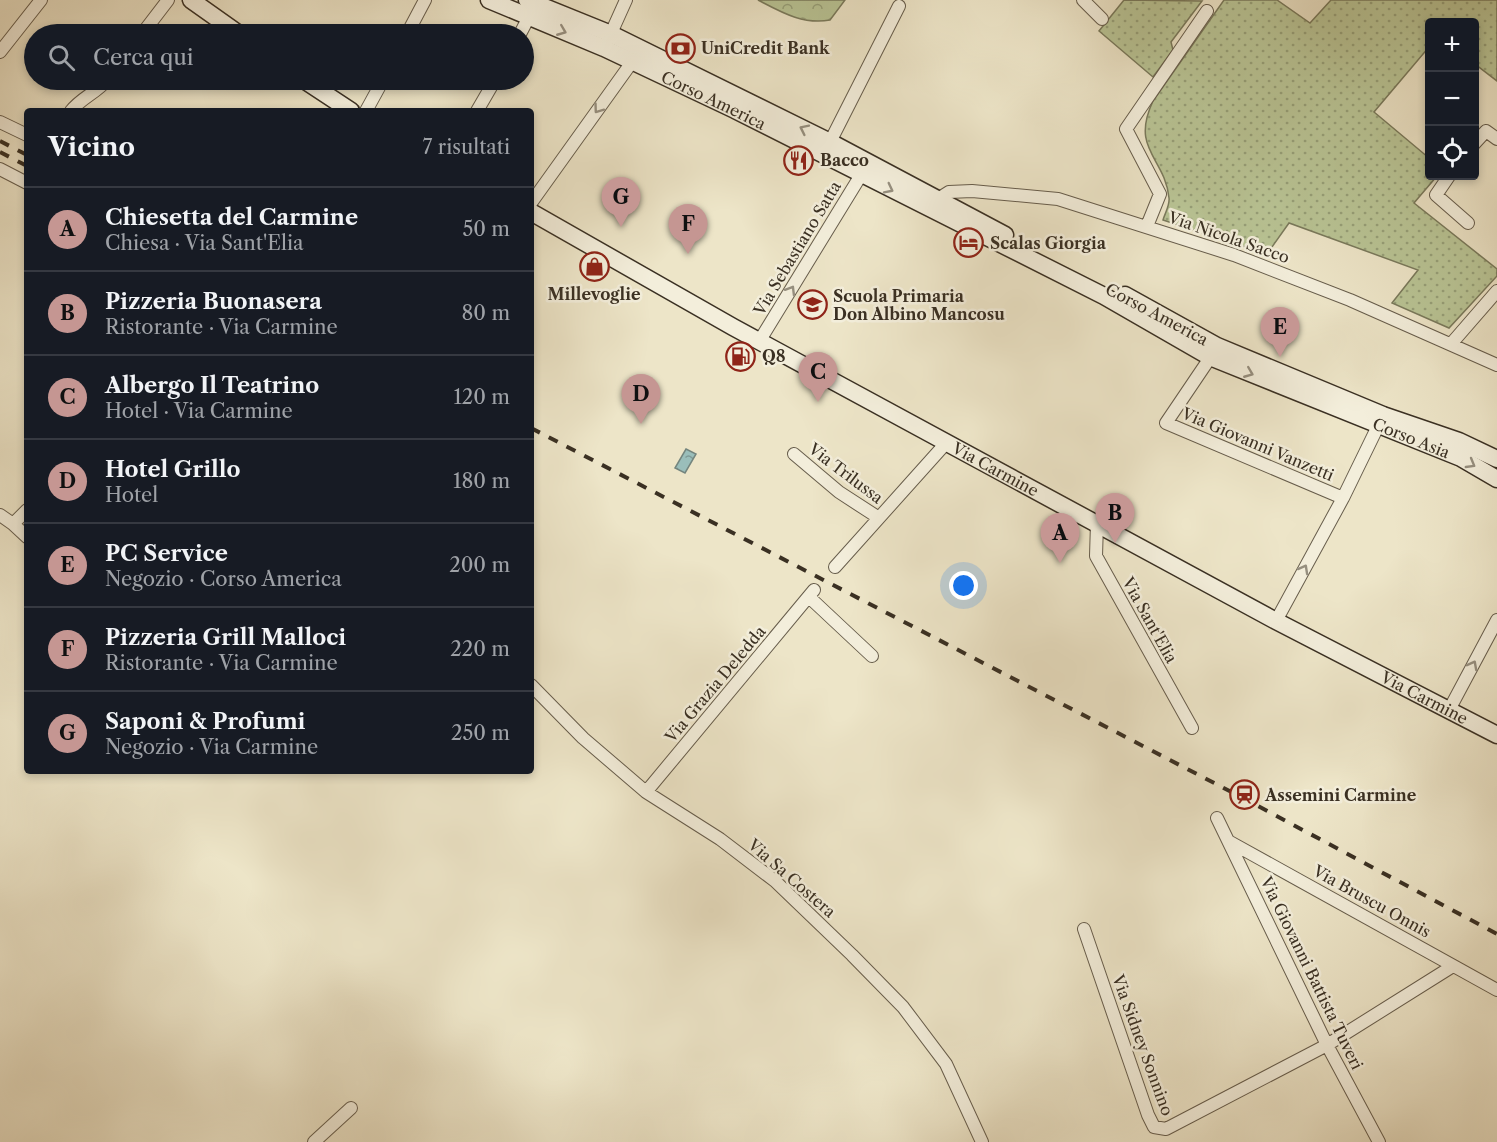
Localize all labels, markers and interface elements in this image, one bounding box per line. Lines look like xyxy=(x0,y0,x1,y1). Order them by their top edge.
map controls xyxy=(1425,18,1479,180)
button: + xyxy=(1425,18,1479,72)
search box xyxy=(24,24,534,90)
one-way arrow xyxy=(556,24,567,36)
bank icon: UniCredit Bank xyxy=(664,32,696,64)
place label: UniCredit Bank xyxy=(701,38,830,58)
icon: search xyxy=(45,41,78,74)
text: Cerca qui xyxy=(93,44,194,71)
street label: Corso America xyxy=(658,67,770,134)
button: − xyxy=(1425,72,1479,126)
one-way arrow xyxy=(594,103,605,114)
one-way arrow xyxy=(799,125,810,137)
button: locate xyxy=(1425,126,1479,180)
text: Vicino xyxy=(48,131,135,163)
text: 7 risultati xyxy=(423,135,510,159)
restaurant icon: Bacco xyxy=(783,144,815,176)
place label: Bacco xyxy=(820,150,869,170)
street label: Via Sebastiano Satta xyxy=(748,177,845,320)
pin: G xyxy=(602,178,640,227)
one-way arrow xyxy=(882,181,893,193)
text: Chiesetta del Carmine xyxy=(105,204,358,231)
pin: F xyxy=(668,204,708,254)
street label: Via Nicola Sacco xyxy=(1165,207,1292,267)
text: A xyxy=(60,217,75,241)
text: 50 m xyxy=(463,217,510,241)
hotel icon: Scalas Giorgia xyxy=(953,227,985,259)
text: Chiesa · Via Sant'Elia xyxy=(105,231,304,255)
place label: Scalas Giorgia xyxy=(990,233,1107,253)
shop icon: Millevoglie xyxy=(578,250,610,282)
street label: Corso America xyxy=(1102,279,1212,350)
place label: Millevoglie xyxy=(547,284,641,304)
one-way arrow xyxy=(783,286,795,296)
place label: Scuola Primaria Don Albino Mancosu xyxy=(833,286,1005,324)
text: Pizzeria Buonasera xyxy=(105,288,322,315)
school or university icon: Scuola Primaria Don Albino Mancosu xyxy=(796,289,828,321)
text: B xyxy=(60,301,75,325)
text: 80 m xyxy=(462,301,510,325)
pin: E xyxy=(1260,308,1300,357)
text: Ristorante · Via Carmine xyxy=(105,315,338,339)
fuel station icon: Q8 xyxy=(725,340,757,372)
place label: Q8 xyxy=(762,346,786,366)
pin: C xyxy=(798,352,838,402)
one-way arrow xyxy=(1243,366,1254,378)
text: Albergo Il Teatrino xyxy=(105,372,319,399)
pin: D xyxy=(622,374,660,424)
text: C xyxy=(59,385,76,409)
text: 120 m xyxy=(453,385,510,409)
text: Hotel · Via Carmine xyxy=(105,399,293,423)
street label: Via Giovanni Vanzetti xyxy=(1178,403,1337,485)
street label: Corso Asia xyxy=(1370,413,1453,463)
street label: Via Carmine xyxy=(948,437,1042,501)
street label: Via Trilussa xyxy=(804,438,888,508)
text: Hotel Grillo xyxy=(105,456,241,483)
one-way arrow xyxy=(1465,456,1475,468)
text: D xyxy=(59,469,76,493)
text: 180 m xyxy=(453,469,510,493)
text: Hotel xyxy=(105,483,158,507)
pin: B xyxy=(1096,494,1134,543)
pin: A xyxy=(1040,514,1080,563)
text: PC Service xyxy=(105,540,228,567)
text: E xyxy=(60,553,75,577)
text: 200 m xyxy=(449,553,510,577)
one-way arrow xyxy=(1297,565,1308,576)
text: Negozio · Corso America xyxy=(105,567,342,591)
your location xyxy=(949,571,978,600)
street label: Via Sant'Elia xyxy=(1118,573,1182,667)
street label: Via Grazia Deledda xyxy=(660,621,770,747)
text: Pizzeria Grill Malloci xyxy=(105,624,346,651)
text: F xyxy=(61,637,74,661)
text: 220 m xyxy=(450,637,510,661)
text: Ristorante · Via Carmine xyxy=(105,651,338,675)
one-way arrow xyxy=(1466,660,1477,671)
street label: Via Carmine xyxy=(1377,666,1471,728)
text: Saponi & Profumi xyxy=(105,708,305,735)
text: G xyxy=(59,721,76,745)
text: 250 m xyxy=(451,721,510,745)
text: Negozio · Via Carmine xyxy=(105,735,318,759)
station icon: Assemini Carmine xyxy=(1228,779,1260,811)
place label: Assemini Carmine xyxy=(1264,785,1417,805)
street label: Via Sa Costera xyxy=(743,834,840,922)
street label: Via Bruscu Onnis xyxy=(1309,860,1434,942)
street label: Via Giovanni Battista Tuveri xyxy=(1256,872,1368,1073)
street label: Via Sidney Sonnino xyxy=(1108,971,1178,1118)

